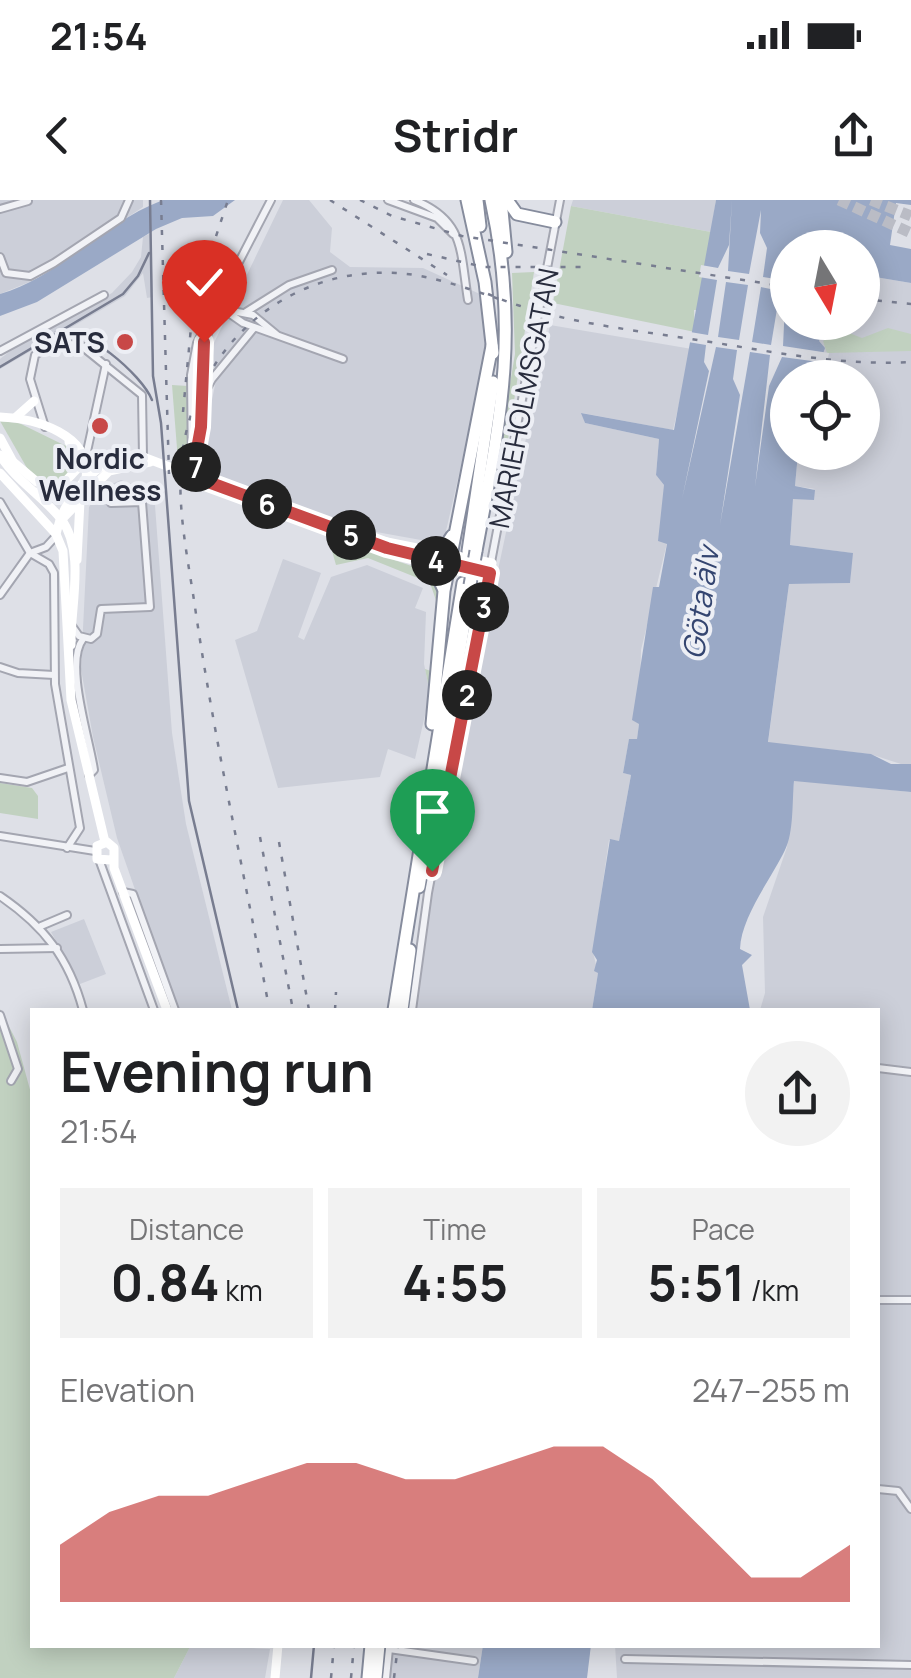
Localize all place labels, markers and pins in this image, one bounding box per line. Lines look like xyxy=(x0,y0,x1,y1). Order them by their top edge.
pin xyxy=(162,240,247,343)
place label: SATS xyxy=(34,323,105,361)
marker: SATS xyxy=(114,331,136,353)
marker: Nordic Wellness xyxy=(89,415,111,437)
place label: Nordic Wellness xyxy=(39,439,161,509)
pin: 7 xyxy=(171,442,221,492)
pin: 6 xyxy=(242,479,292,529)
pin: 5 xyxy=(326,510,376,560)
pin: 4 xyxy=(411,536,461,586)
pin: 3 xyxy=(459,582,509,632)
pin: 2 xyxy=(442,670,492,720)
pin xyxy=(390,769,475,872)

